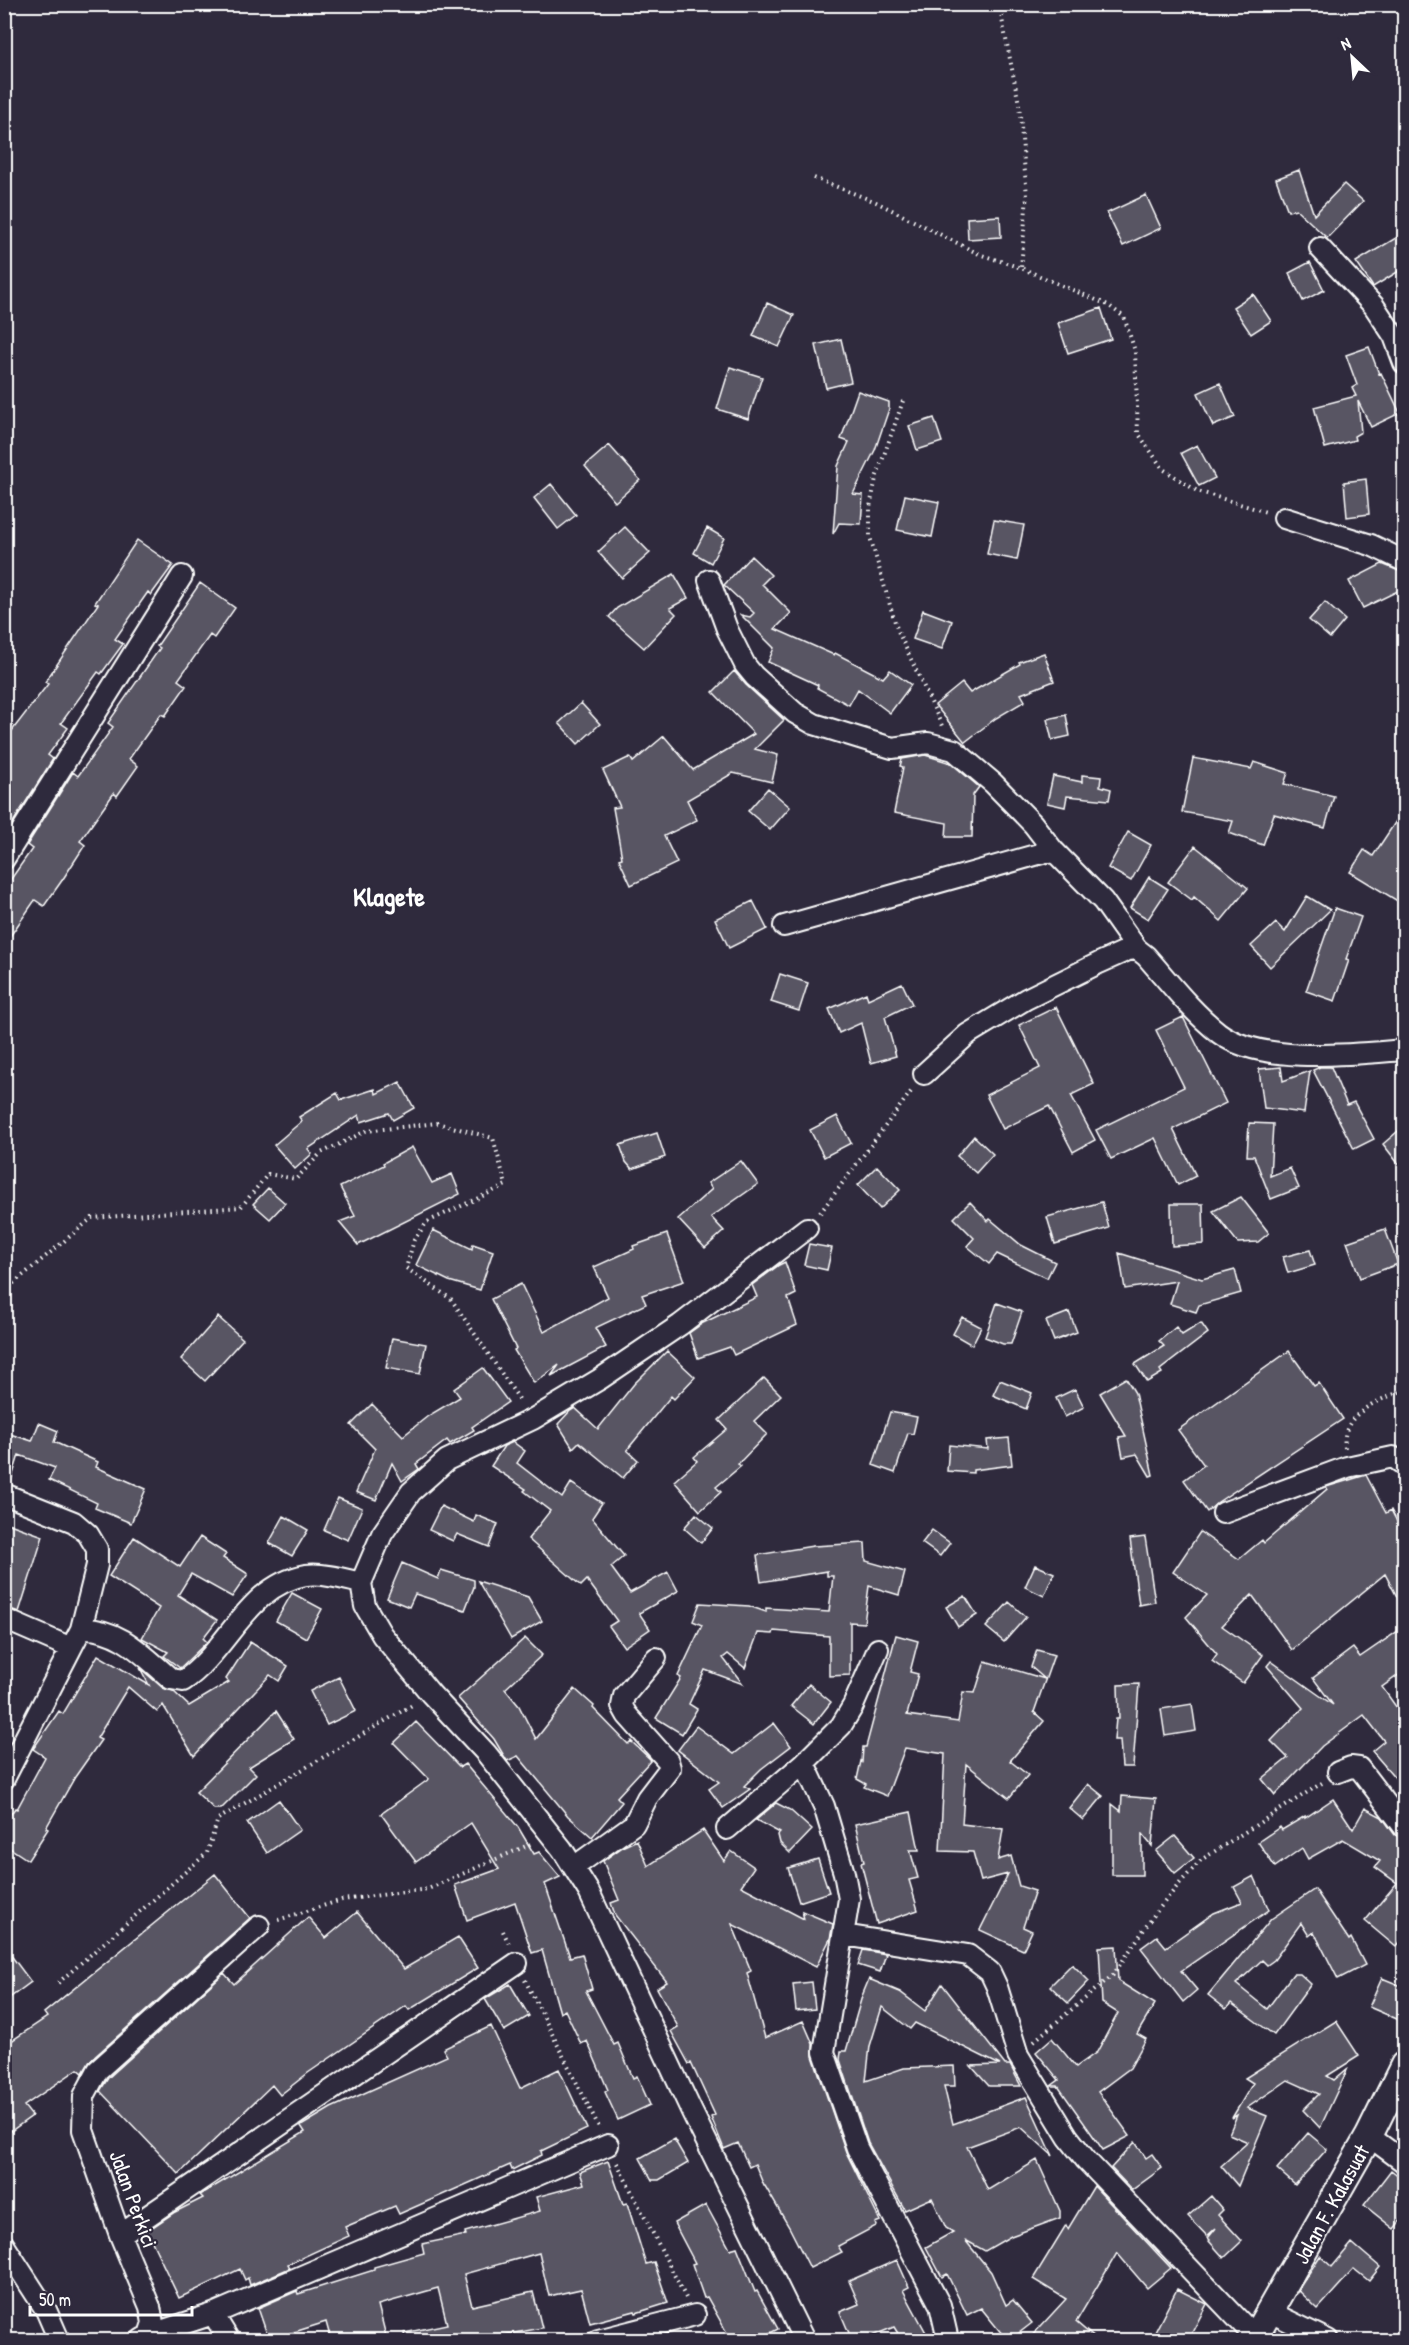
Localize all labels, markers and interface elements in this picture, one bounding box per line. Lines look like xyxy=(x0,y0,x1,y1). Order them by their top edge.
north arrow xyxy=(1322,27,1382,87)
text: N xyxy=(1337,32,1355,55)
district label: Klagete xyxy=(353,879,426,915)
street label: Jalan F. Kalasuat xyxy=(1286,2138,1376,2269)
street label: Jalan Perkici xyxy=(103,2146,165,2252)
scale bar xyxy=(30,2279,192,2317)
text: 50 m xyxy=(39,2287,71,2312)

